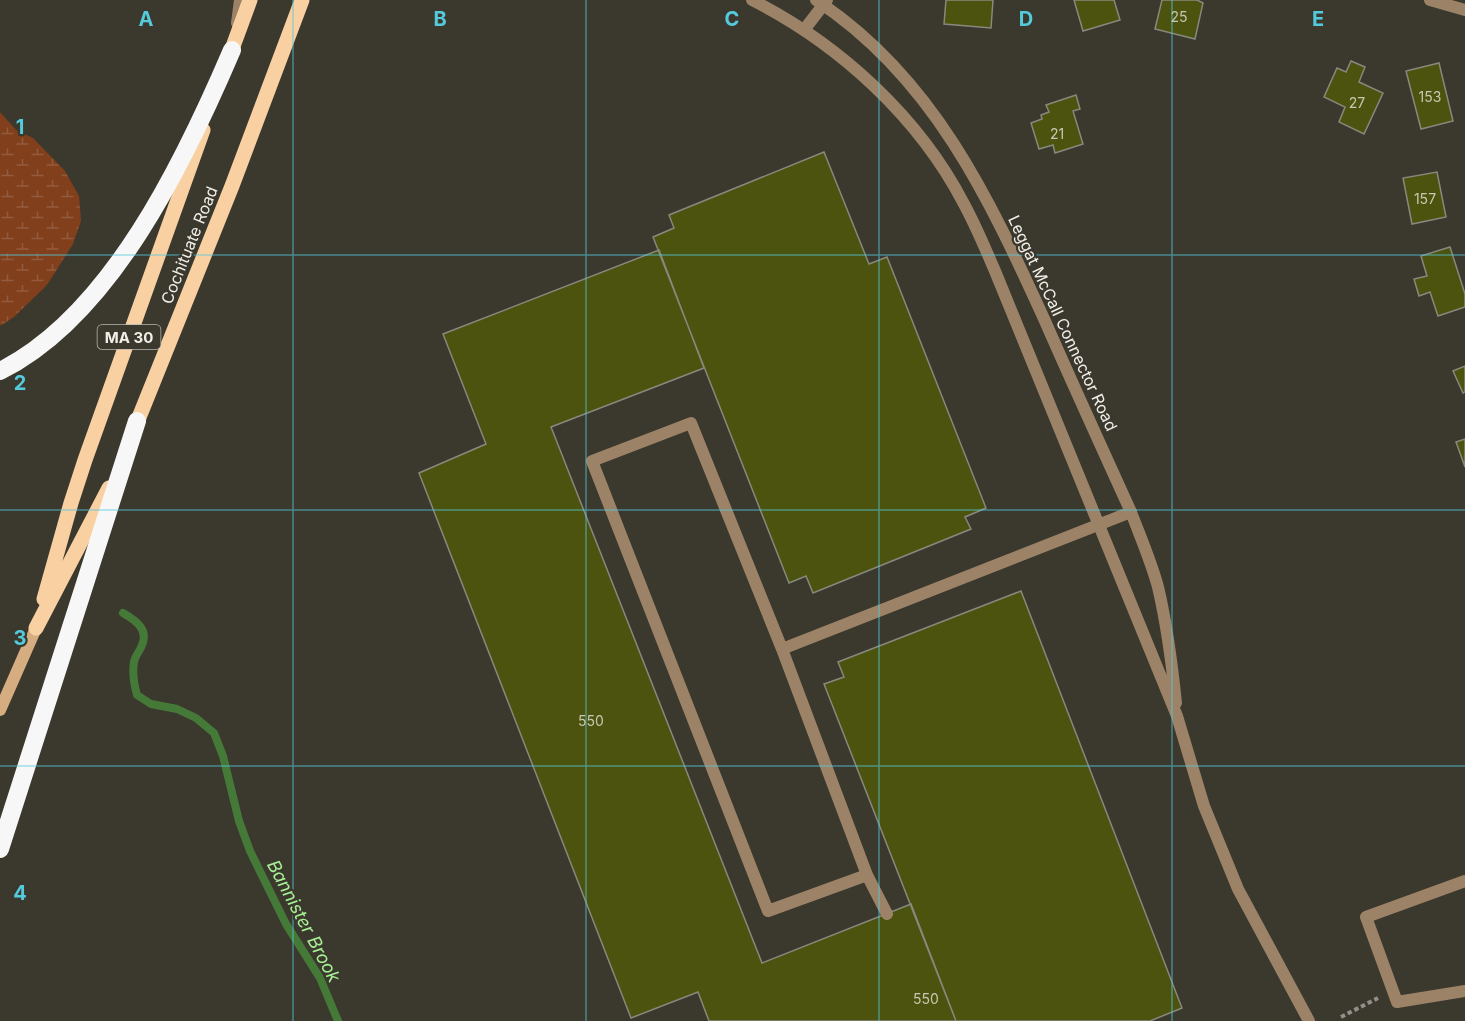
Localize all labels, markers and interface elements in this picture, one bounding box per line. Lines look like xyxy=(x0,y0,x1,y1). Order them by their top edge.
text: A xyxy=(139,7,154,31)
text: B xyxy=(433,7,447,31)
text: C xyxy=(725,7,739,31)
text: D xyxy=(1019,7,1033,31)
text: E xyxy=(1312,7,1324,31)
house number: 25 xyxy=(1170,8,1188,25)
house number: 153 xyxy=(1419,88,1441,105)
house number: 27 xyxy=(1349,94,1365,111)
text: 1 xyxy=(16,115,24,139)
house number: 21 xyxy=(1050,125,1064,142)
street label: Cochituate Road xyxy=(156,183,222,307)
house number: 157 xyxy=(1414,190,1436,207)
street label: Leggat McCall Connector Road xyxy=(1004,212,1122,434)
road number: MA 30 xyxy=(98,325,160,349)
text: 2 xyxy=(14,371,26,395)
text: 3 xyxy=(14,626,26,650)
house number: 550 xyxy=(578,712,604,729)
water label: Bannister Brook xyxy=(263,856,346,987)
text: 4 xyxy=(13,881,27,905)
house number: 550 xyxy=(913,990,939,1007)

